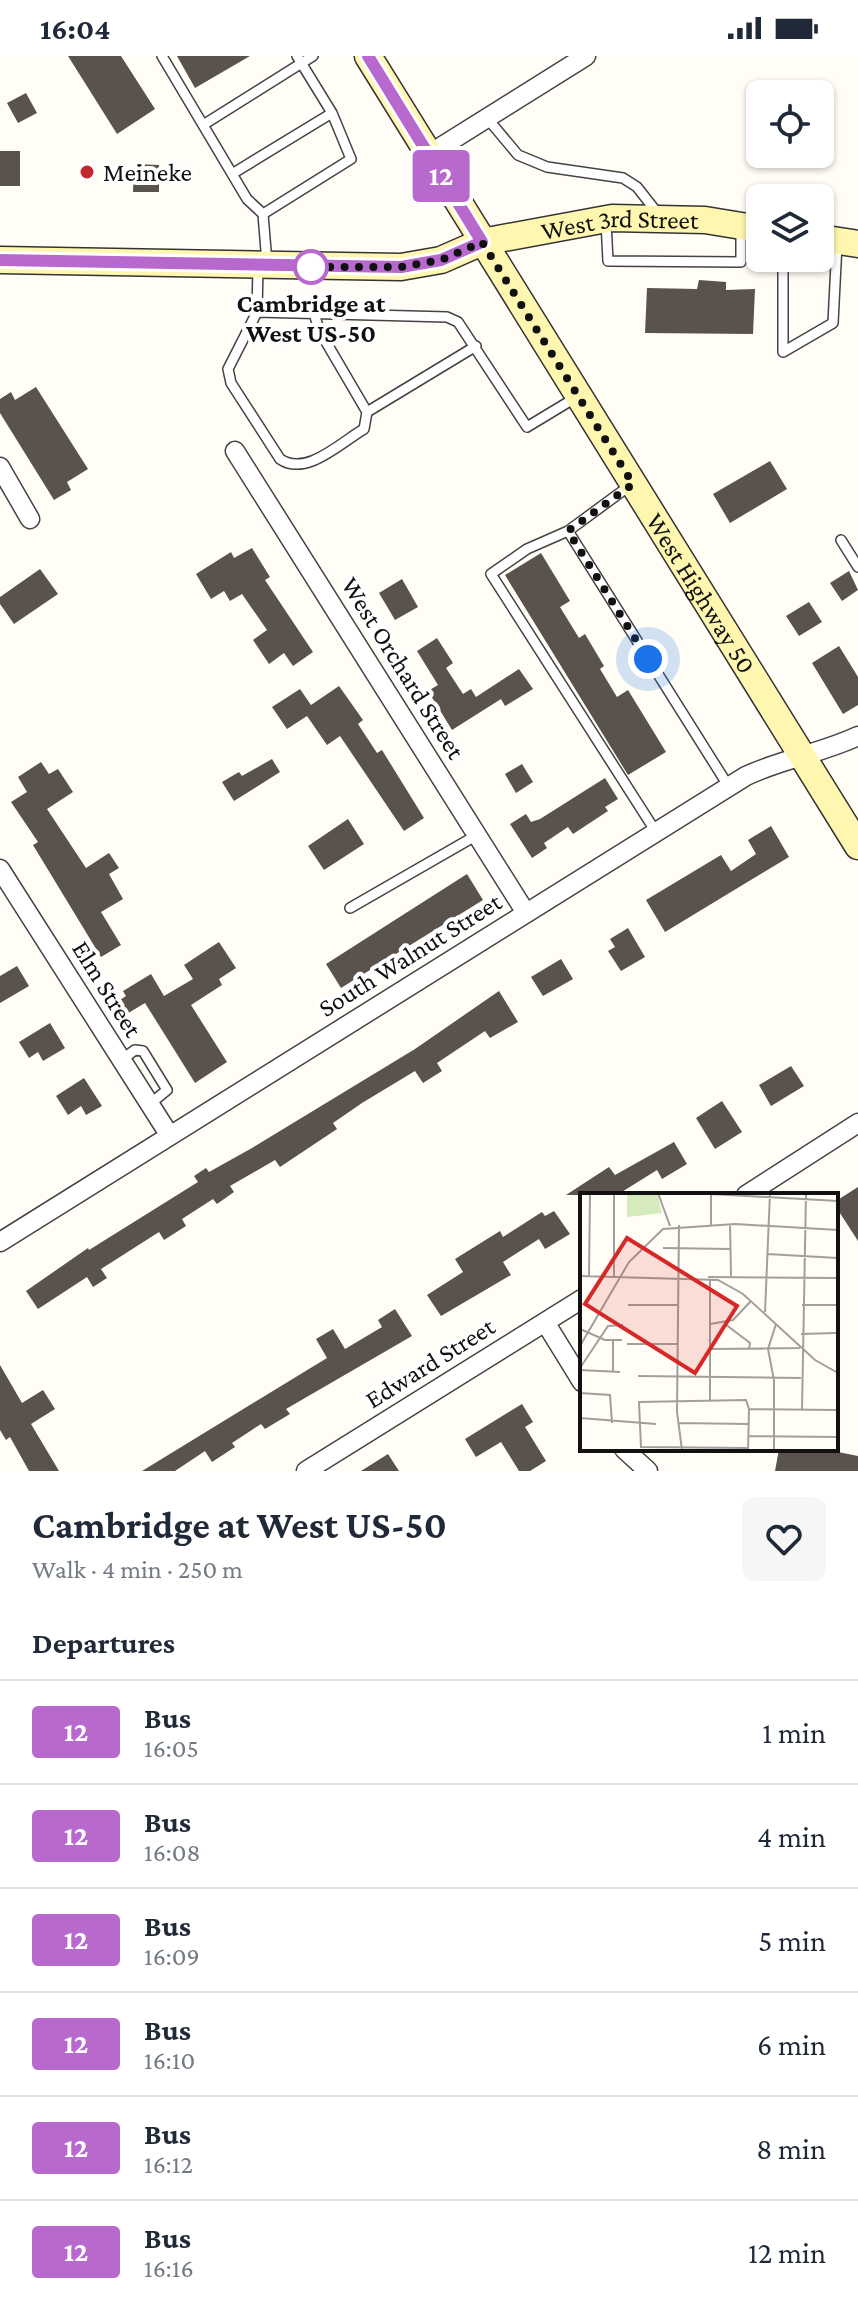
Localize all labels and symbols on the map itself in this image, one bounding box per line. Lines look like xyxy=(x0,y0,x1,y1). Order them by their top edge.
line badge: 12 xyxy=(405,150,477,202)
place label: Meineke xyxy=(103,158,192,187)
marker: Meineke xyxy=(78,163,96,181)
street label: West 3rd Street xyxy=(539,203,699,245)
marker: Cambridge at West US-50 xyxy=(294,250,328,284)
place label: Cambridge at West US-50 xyxy=(237,289,386,348)
street label: West Highway 50 xyxy=(641,508,762,678)
street label: West Orchard Street xyxy=(335,572,471,765)
your location xyxy=(628,639,668,679)
street label: South Walnut Street xyxy=(313,887,507,1023)
street label: Elm Street xyxy=(66,936,148,1043)
inset map xyxy=(580,1193,838,1451)
street label: Edward Street xyxy=(360,1312,500,1414)

